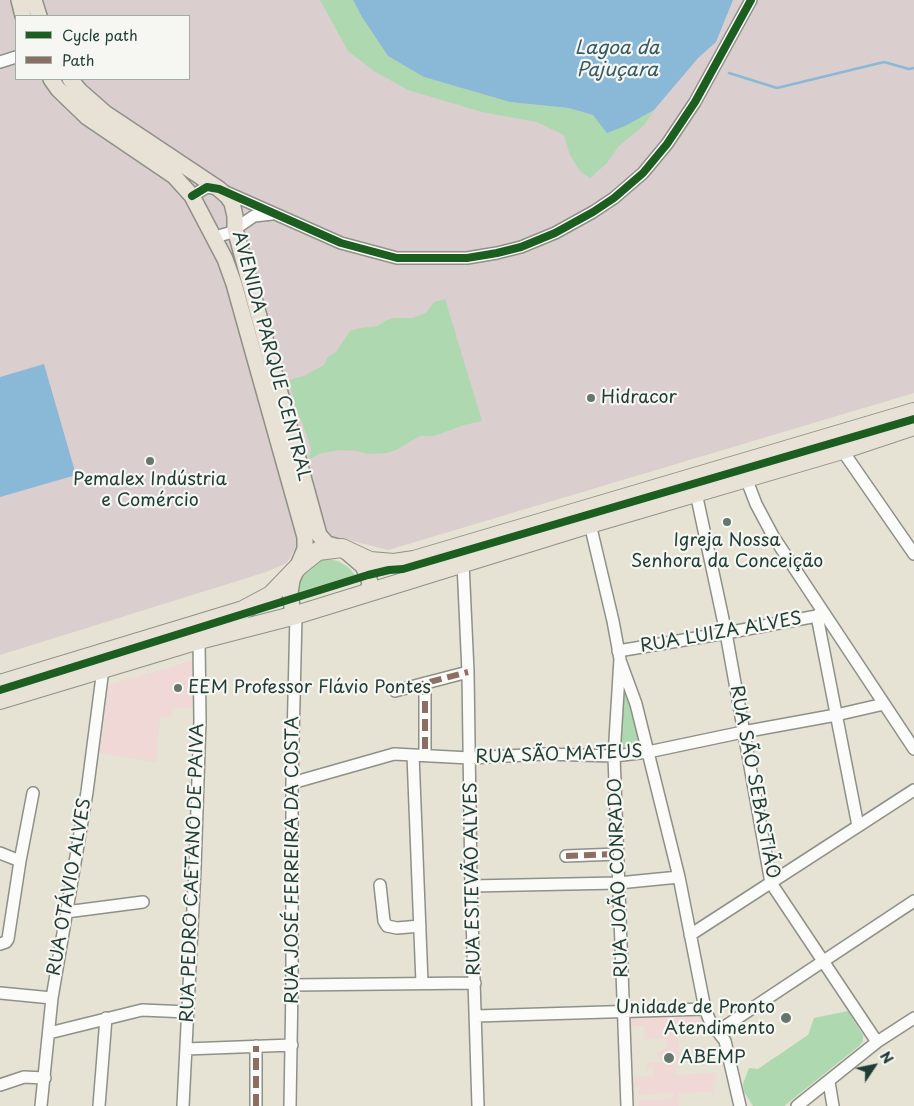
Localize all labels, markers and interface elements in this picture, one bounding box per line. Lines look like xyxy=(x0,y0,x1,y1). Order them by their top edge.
legend xyxy=(15,15,190,80)
text: Cycle path xyxy=(62,23,138,46)
water label: Lagoa da Pajuçara xyxy=(575,38,659,82)
text: Path xyxy=(62,48,94,71)
street label: AVENIDA PARQUE CENTRAL xyxy=(227,229,315,483)
place label: Hidracor xyxy=(601,387,677,409)
marker: Hidracor xyxy=(585,392,597,404)
marker: Pemalex Indústria e Comércio xyxy=(144,455,156,467)
place label: Pemalex Indústria e Comércio xyxy=(73,469,227,512)
marker: Igreja Nossa Senhora da Conceição xyxy=(721,516,733,528)
place label: Igreja Nossa Senhora da Conceição xyxy=(631,530,823,572)
street label: RUA LUIZA ALVES xyxy=(638,608,804,658)
place label: EEM Professor Flávio Pontes xyxy=(188,677,431,699)
marker: EEM Professor Flávio Pontes xyxy=(172,682,184,694)
street label: RUA SÃO SEBASTIÃO xyxy=(725,684,783,880)
street label: RUA JOSÉ FERREIRA DA COSTA xyxy=(282,716,304,1004)
street label: RUA PEDRO CAETANO DE PAIVA xyxy=(177,723,209,1023)
street label: RUA SÃO MATEUS xyxy=(475,741,643,769)
street label: RUA JOÃO CONRADO xyxy=(605,778,633,978)
street label: RUA ESTEVÃO ALVES xyxy=(461,782,485,976)
street label: RUA OTÁVIO ALVES xyxy=(44,796,96,978)
place label: Unidade de Pronto Atendimento xyxy=(615,997,775,1040)
marker: Unidade de Pronto Atendimento xyxy=(779,1011,793,1025)
north arrow xyxy=(849,1041,899,1091)
place label: ABEMP xyxy=(680,1047,746,1069)
text: N xyxy=(875,1047,899,1068)
marker: ABEMP xyxy=(662,1051,676,1065)

